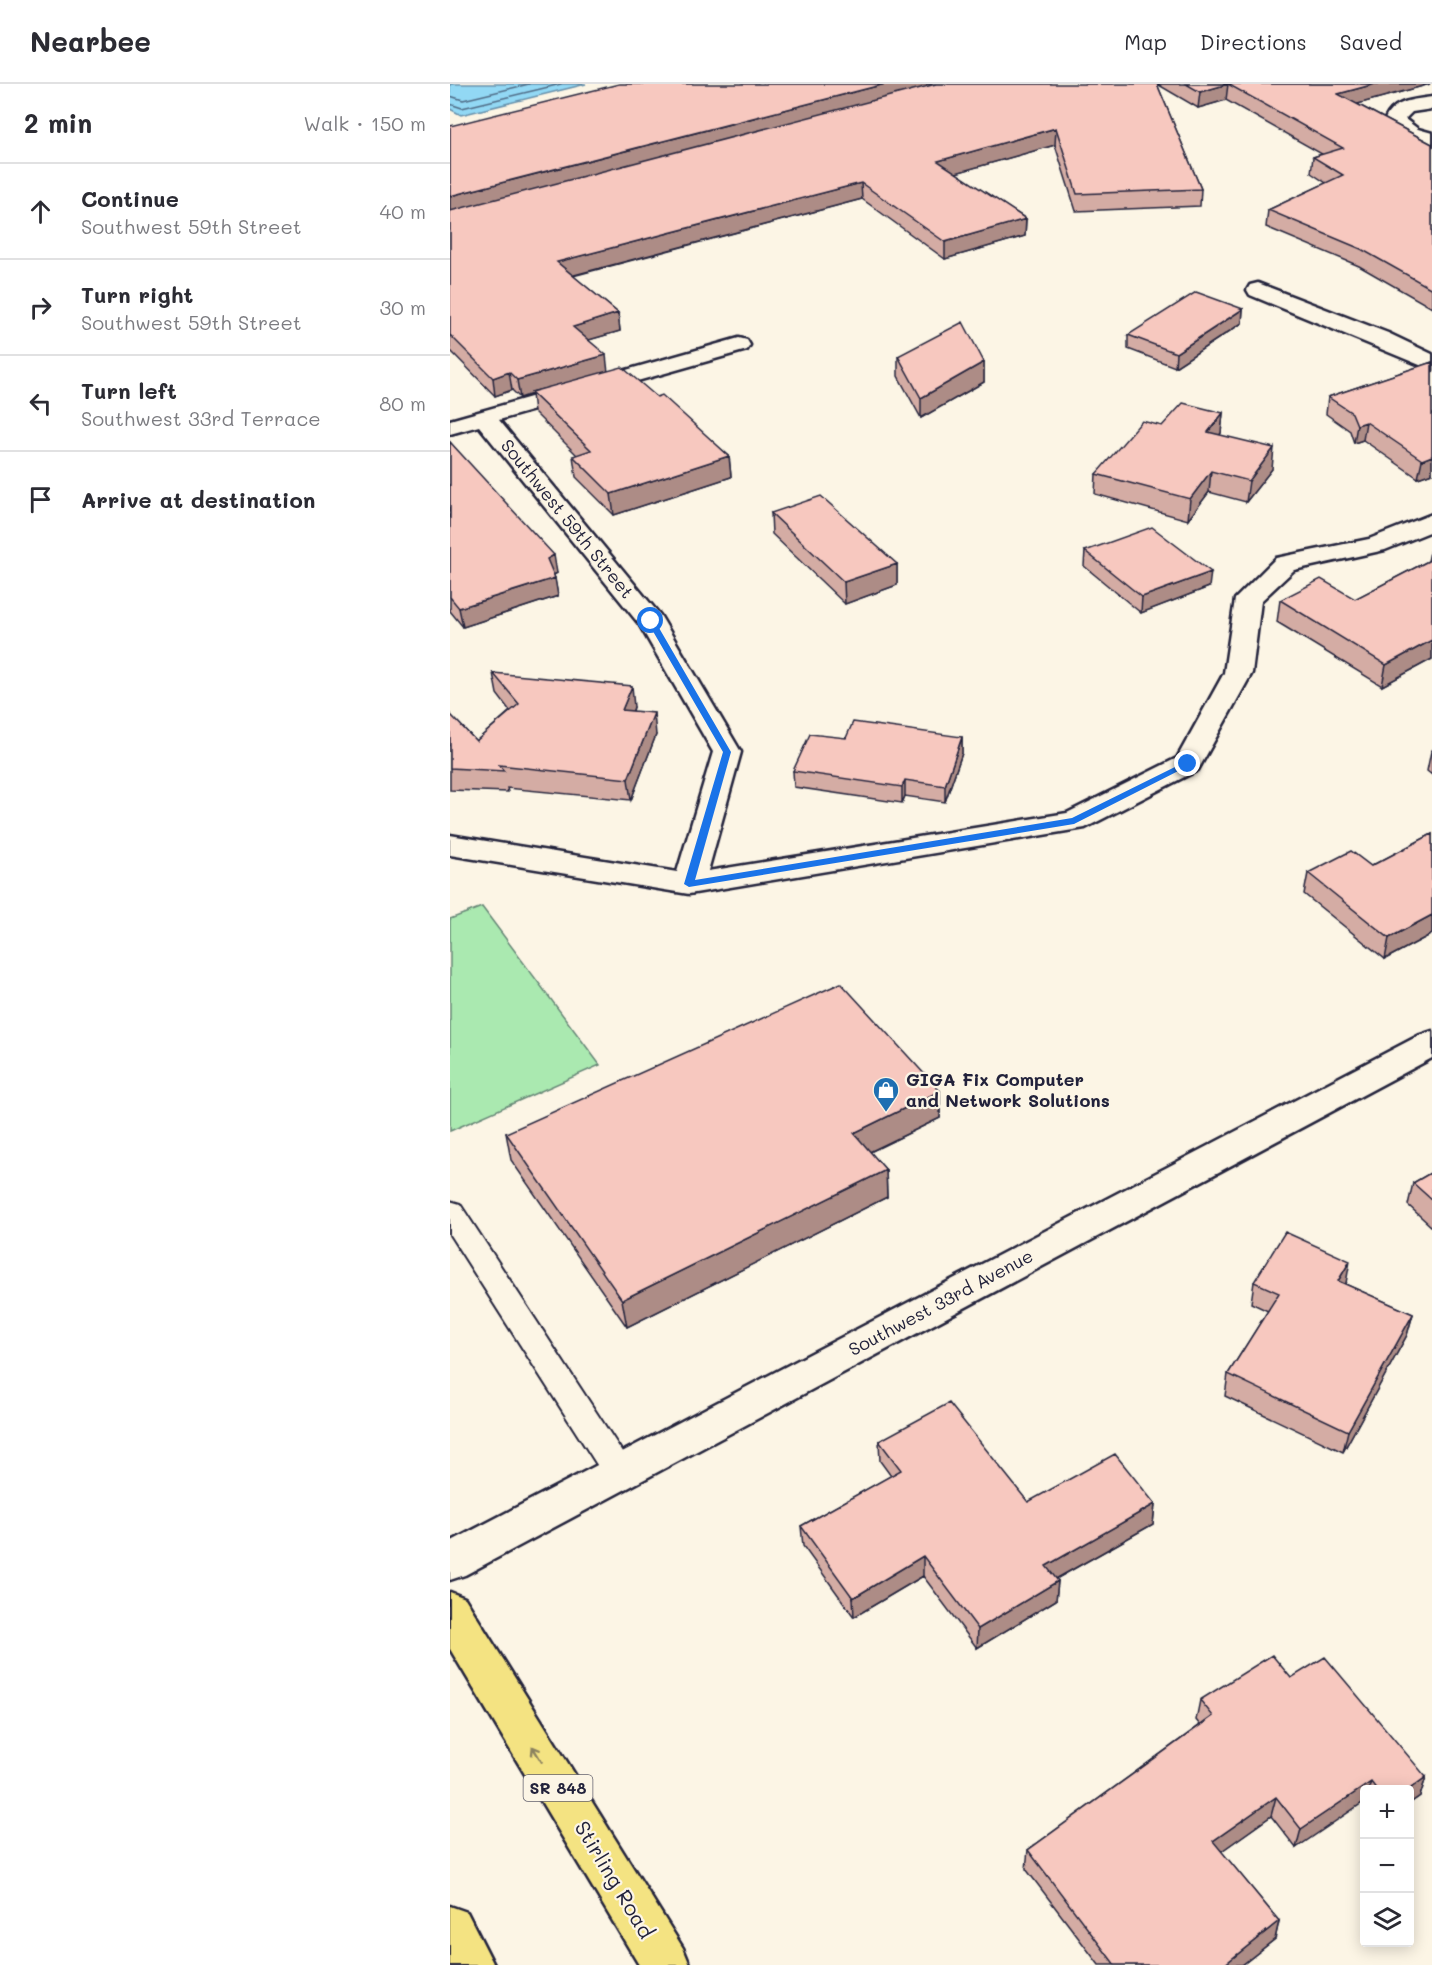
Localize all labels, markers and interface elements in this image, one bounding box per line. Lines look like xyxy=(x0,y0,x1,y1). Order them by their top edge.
text: Nearbee xyxy=(30,23,151,59)
text: Map xyxy=(1124,28,1167,55)
text: Directions xyxy=(1200,28,1307,55)
text: Saved xyxy=(1340,28,1402,55)
text: 2 min xyxy=(24,106,92,140)
text: Walk · 150 m xyxy=(304,110,426,136)
text: Continue xyxy=(81,184,179,213)
icon: ahead xyxy=(24,195,57,228)
text: 40 m xyxy=(380,198,426,224)
text: Southwest 59th Street xyxy=(81,213,302,239)
text: Turn right xyxy=(81,280,193,309)
icon: right xyxy=(24,291,57,324)
text: 30 m xyxy=(380,294,426,320)
text: Southwest 59th Street xyxy=(81,309,302,335)
text: Turn left xyxy=(81,376,177,405)
icon: left xyxy=(24,387,57,420)
text: 80 m xyxy=(379,390,426,416)
text: Southwest 33rd Terrace xyxy=(81,405,321,431)
street label: Southwest 59th Street xyxy=(496,434,640,603)
icon: arrive xyxy=(24,483,57,516)
text: Arrive at destination xyxy=(81,485,316,514)
route start xyxy=(637,607,663,633)
route end xyxy=(1174,750,1200,776)
place label: GIGA Fix Computer and Network Solutions xyxy=(906,1067,1110,1112)
shop icon: GIGA Fix Computer and Network Solutions xyxy=(871,1075,901,1113)
street label: Southwest 33rd Avenue xyxy=(844,1243,1037,1361)
one-way arrow xyxy=(531,1746,543,1763)
road number: SR 848 xyxy=(524,1775,592,1801)
map controls xyxy=(1360,1785,1414,1947)
button: + xyxy=(1360,1785,1414,1839)
street label: Stirling Road xyxy=(570,1815,661,1943)
button: − xyxy=(1360,1839,1414,1893)
button: layers xyxy=(1360,1893,1414,1947)

